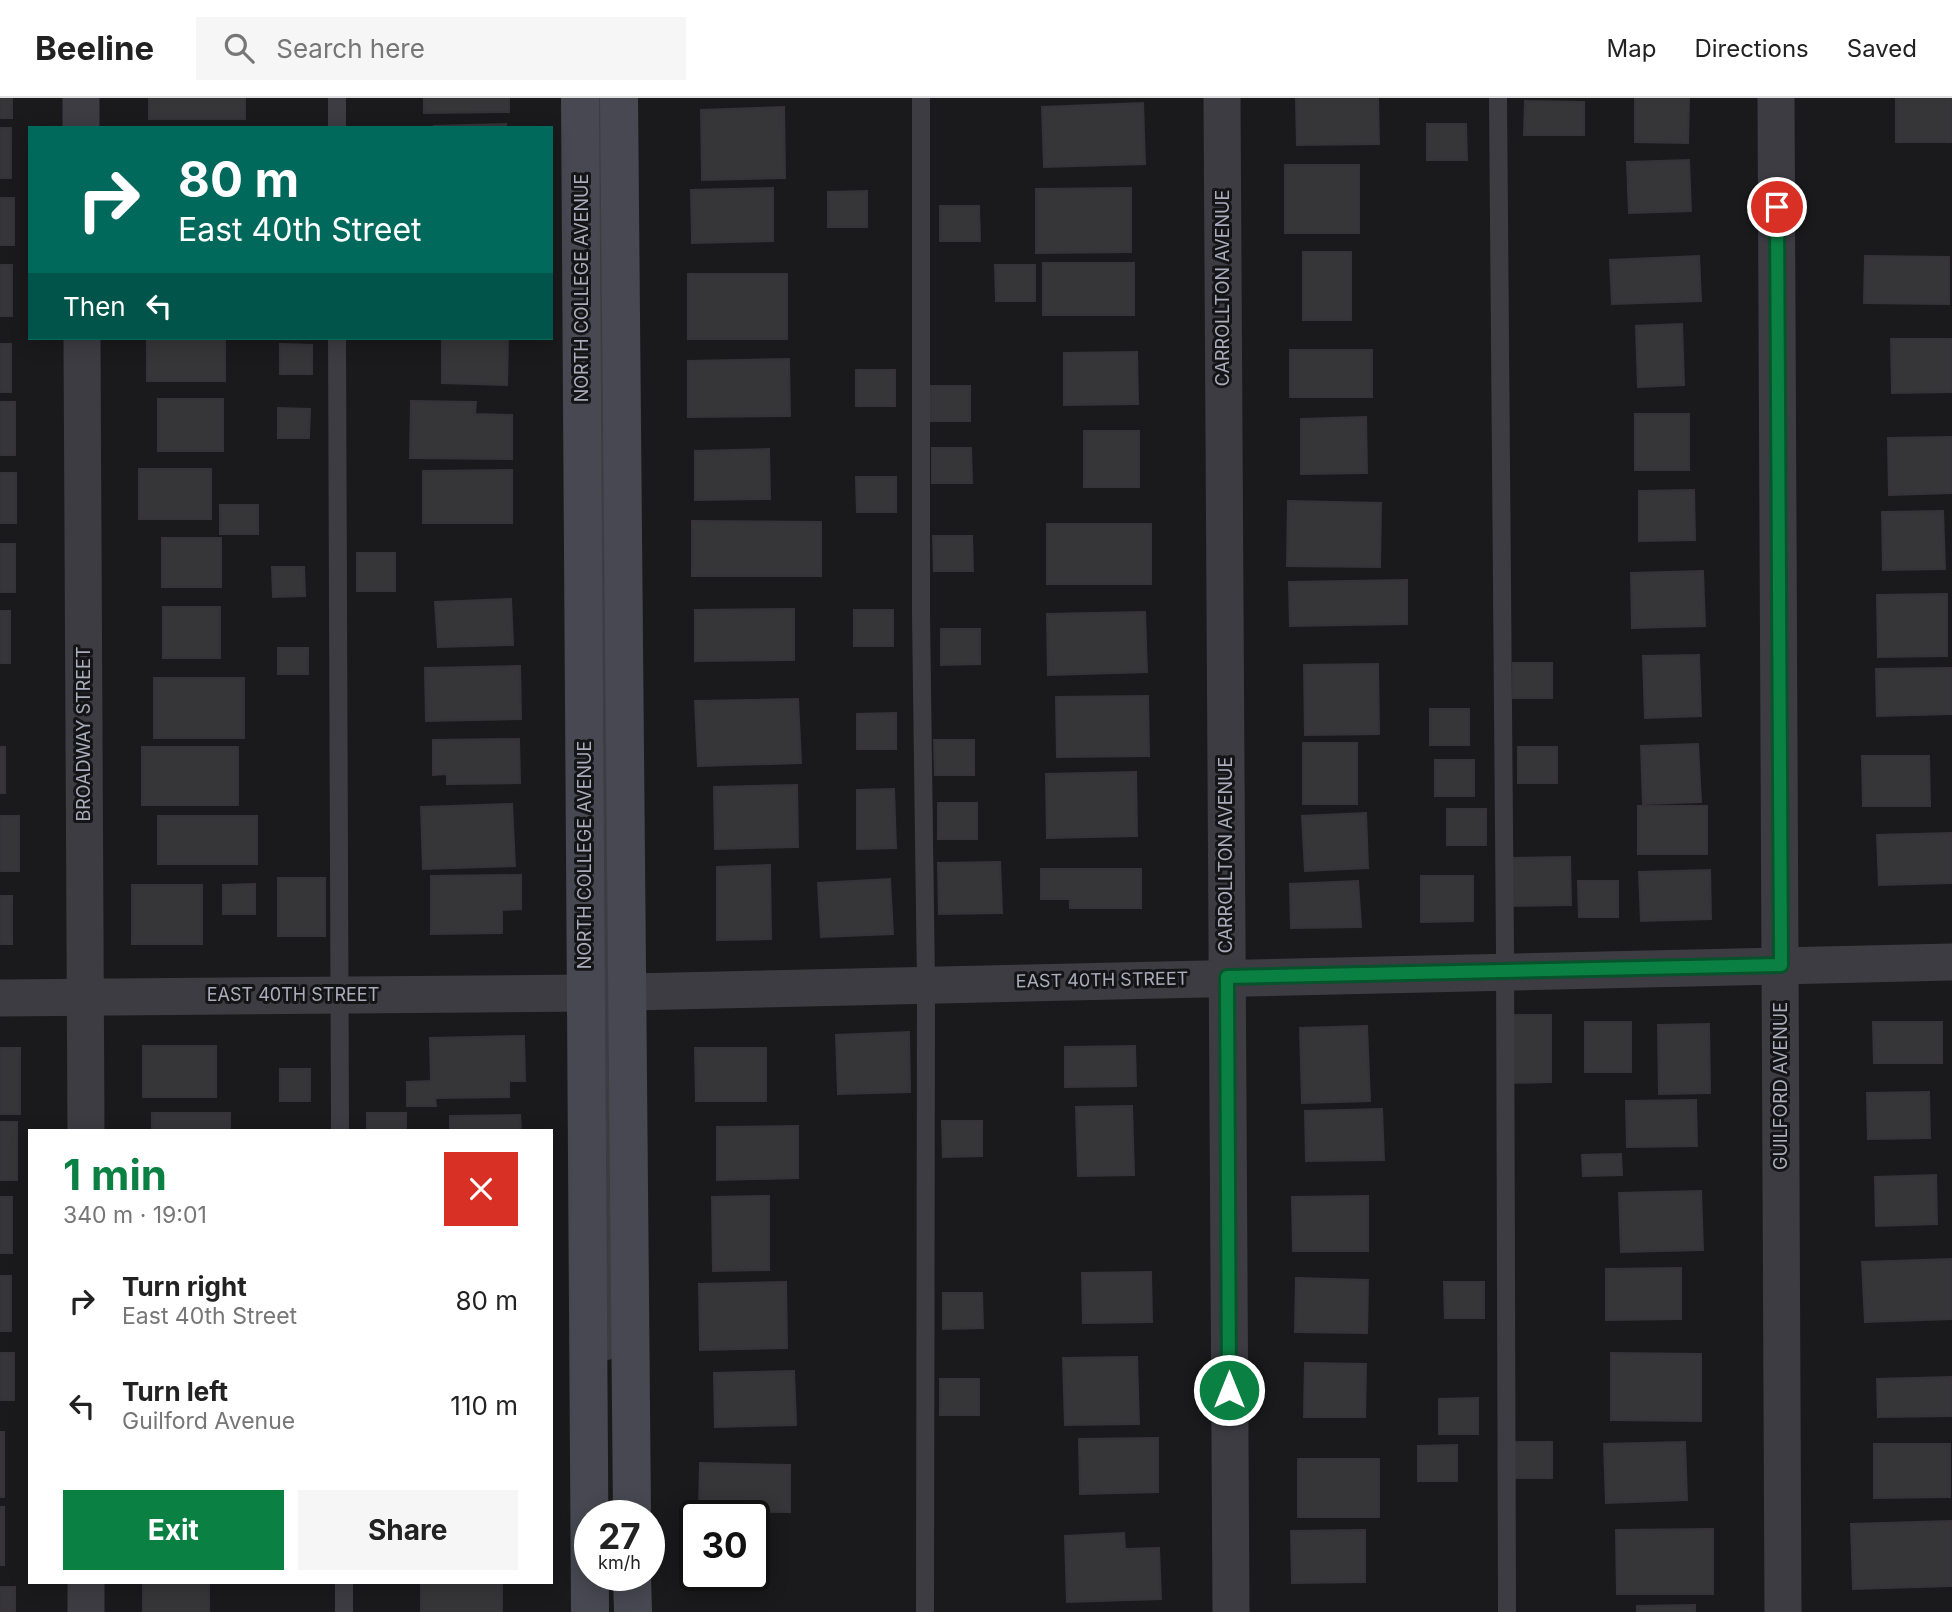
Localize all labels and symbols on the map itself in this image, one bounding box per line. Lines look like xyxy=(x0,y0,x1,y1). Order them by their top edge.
street label: NORTH COLLEGE AVENUE xyxy=(571,174,592,402)
pin xyxy=(1747,177,1807,237)
street label: CARROLLTON AVENUE xyxy=(1212,190,1233,386)
street label: BROADWAY STREET xyxy=(73,646,94,822)
street label: NORTH COLLEGE AVENUE xyxy=(574,741,595,969)
street label: CARROLLTON AVENUE xyxy=(1215,757,1236,953)
street label: EAST 40TH STREET xyxy=(1016,967,1188,992)
street label: EAST 40TH STREET xyxy=(207,984,379,1005)
street label: GUILFORD AVENUE xyxy=(1770,1002,1791,1170)
position arrow xyxy=(1192,1353,1266,1427)
speed limit sign: 30 xyxy=(679,1500,770,1591)

